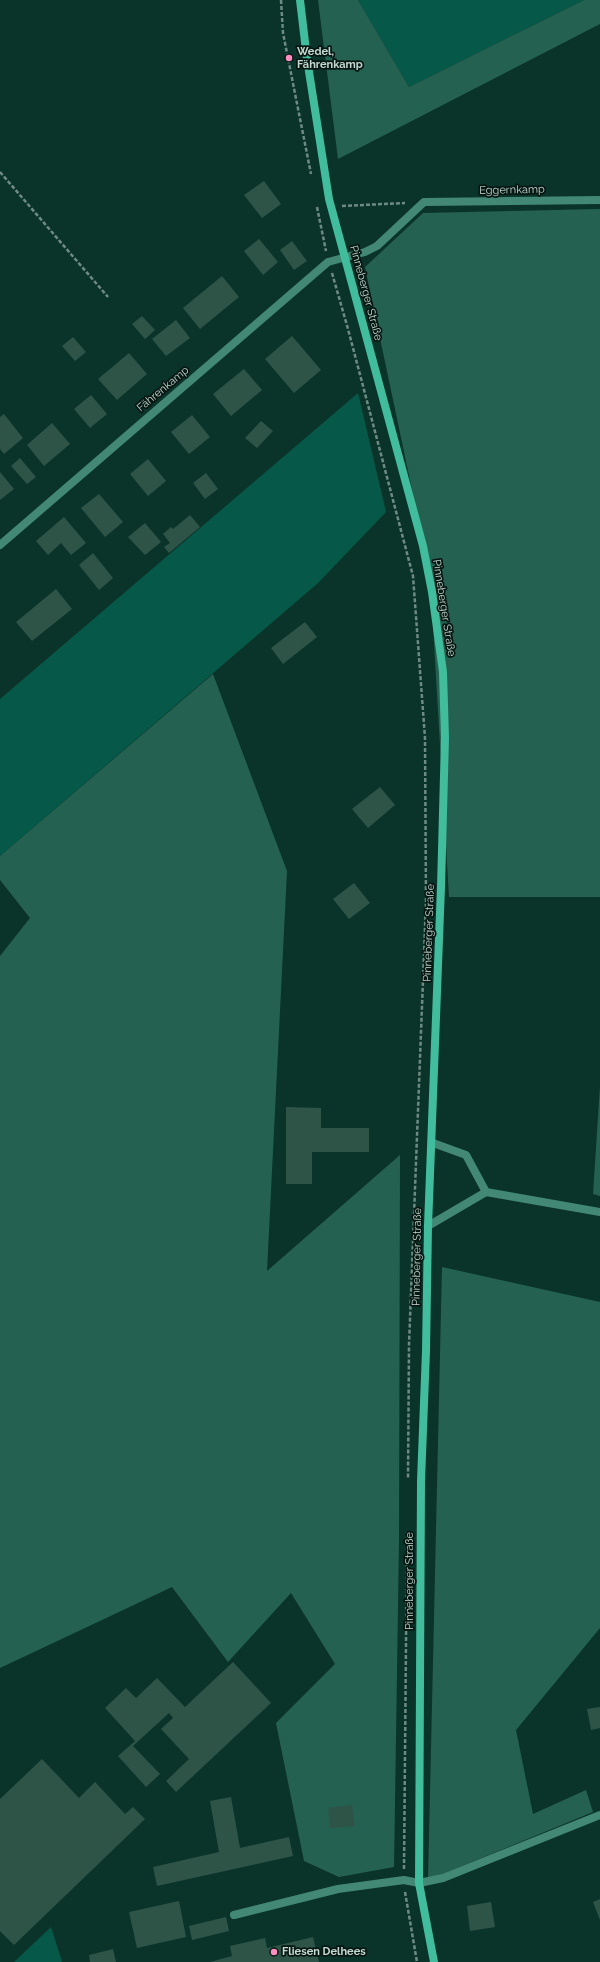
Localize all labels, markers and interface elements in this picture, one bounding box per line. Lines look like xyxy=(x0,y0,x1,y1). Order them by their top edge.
place label: Wedel, Fährenkamp xyxy=(297,45,363,71)
marker: Wedel, Fährenkamp xyxy=(284,53,294,63)
street label: Eggernkamp xyxy=(479,183,545,197)
street label: Pinneberger Straße xyxy=(347,244,385,342)
street label: Fährenkamp xyxy=(134,364,192,414)
street label: Pinneberger Straße xyxy=(430,559,458,657)
street label: Pinneberger Straße xyxy=(421,884,437,982)
street label: Pinneberger Straße xyxy=(410,1208,424,1306)
street label: Pinneberger Straße xyxy=(403,1532,417,1630)
place label: Fliesen Delhees xyxy=(282,1945,366,1959)
marker: Fliesen Delhees xyxy=(269,1947,279,1957)

